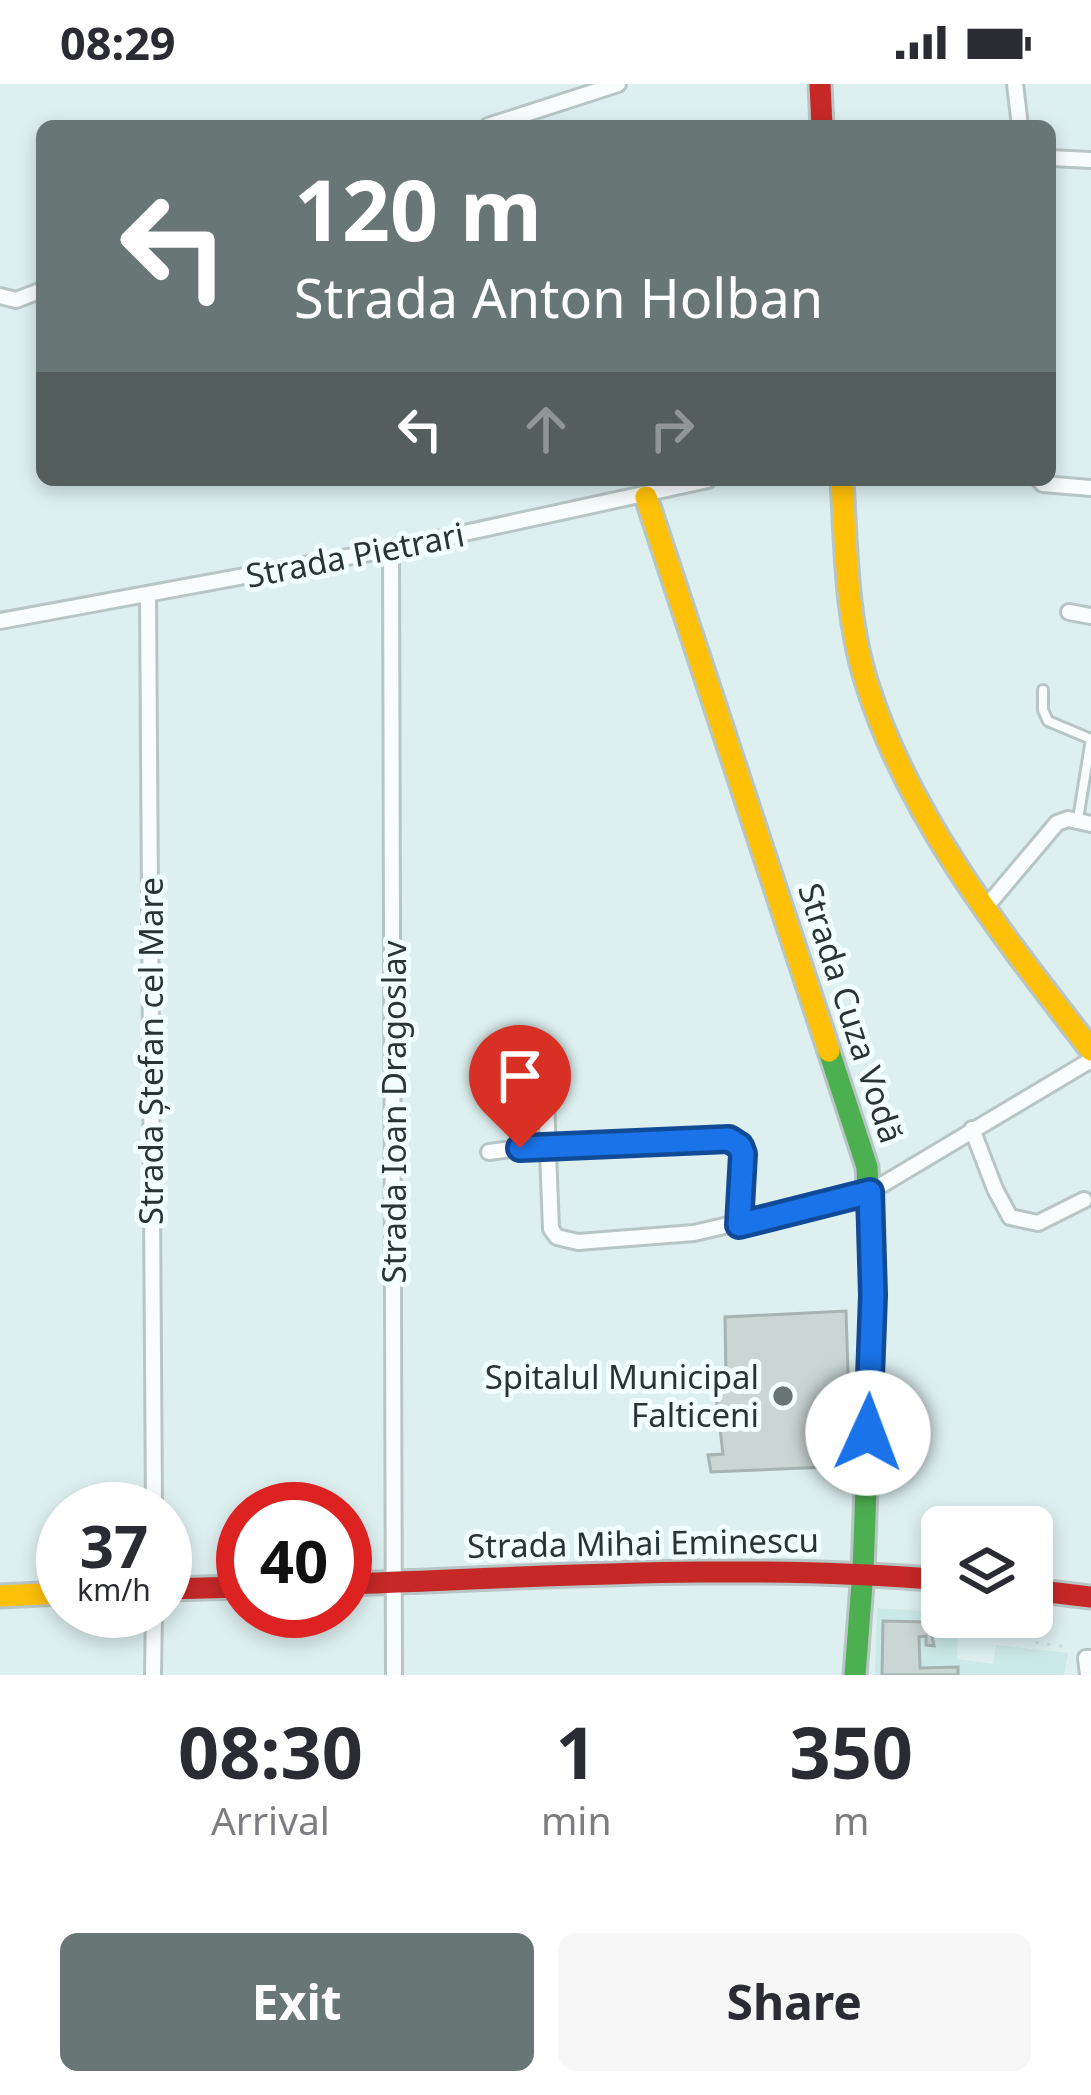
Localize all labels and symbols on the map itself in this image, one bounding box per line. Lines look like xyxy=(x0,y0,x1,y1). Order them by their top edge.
street label: Strada Pietrari xyxy=(242,511,468,598)
street label: Strada Ștefan cel Mare xyxy=(128,877,173,1225)
street label: Strada Cuza Vodă xyxy=(788,877,915,1149)
street label: Strada Ioan Dragoslav xyxy=(371,940,416,1283)
pin xyxy=(469,1025,571,1148)
place label: Spitalul Municipal Falticeni xyxy=(485,1354,759,1437)
position arrow xyxy=(805,1370,931,1496)
marker: Spitalul Municipal Falticeni xyxy=(770,1383,796,1409)
speed limit sign: 40 xyxy=(216,1482,372,1638)
street label: Strada Mihai Eminescu xyxy=(467,1517,819,1568)

